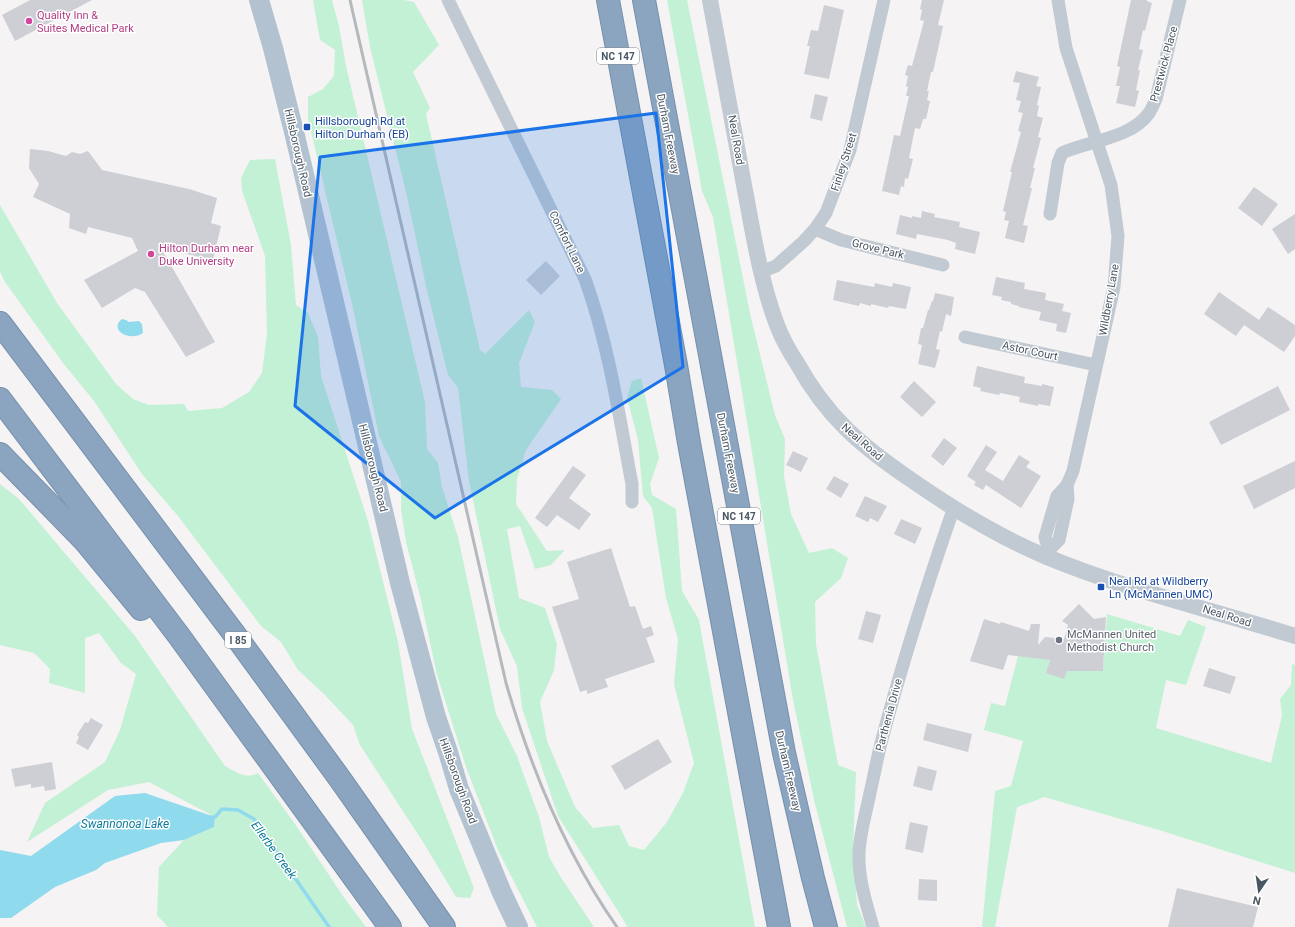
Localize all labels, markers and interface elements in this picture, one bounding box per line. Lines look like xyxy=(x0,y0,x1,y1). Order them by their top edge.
place label: Quality Inn & Suites Medical Park xyxy=(37,9,134,35)
marker: Quality Inn & Suites Medical Park xyxy=(24,16,34,26)
street label: Prestwick Place xyxy=(1148,25,1180,103)
road number: NC 147 xyxy=(597,48,639,64)
street label: Durham Freeway xyxy=(654,92,682,176)
street label: Hillsborough Road xyxy=(282,108,314,198)
street label: Neal Road xyxy=(725,114,747,166)
place label: Hillsborough Rd at Hilton Durham (EB) xyxy=(315,115,409,141)
marker: Hillsborough Rd at Hilton Durham (EB) xyxy=(302,122,312,132)
street label: Finley Street xyxy=(829,131,860,193)
street label: Comfort Lane xyxy=(546,209,588,275)
street label: Grove Park xyxy=(851,236,906,262)
place label: Hilton Durham near Duke University xyxy=(159,242,254,268)
marker: Hilton Durham near Duke University xyxy=(146,249,156,259)
street label: Wildberry Lane xyxy=(1096,263,1122,337)
street label: Astor Court xyxy=(1001,339,1059,363)
street label: Durham Freeway xyxy=(714,411,742,495)
street label: Neal Road xyxy=(839,421,885,463)
street label: Hillsborough Road xyxy=(356,423,390,513)
road number: NC 147 xyxy=(718,508,760,524)
place label: Neal Rd at Wildberry Ln (McMannen UMC) xyxy=(1109,575,1213,601)
marker: Neal Rd at Wildberry Ln (McMannen UMC) xyxy=(1096,582,1106,592)
street label: Neal Road xyxy=(1201,602,1253,630)
place label: McMannen United Methodist Church xyxy=(1067,628,1156,654)
road number: I 85 xyxy=(225,632,251,648)
marker: McMannen United Methodist Church xyxy=(1054,635,1064,645)
street label: Parthenia Drive xyxy=(873,677,905,753)
street label: Durham Freeway xyxy=(772,730,804,813)
street label: Hillsborough Road xyxy=(436,736,480,826)
water label: Swannonoa Lake xyxy=(81,817,169,831)
water label: Ellerbe Creek xyxy=(248,818,300,882)
north arrow xyxy=(1239,871,1279,911)
text: N xyxy=(1251,893,1262,907)

